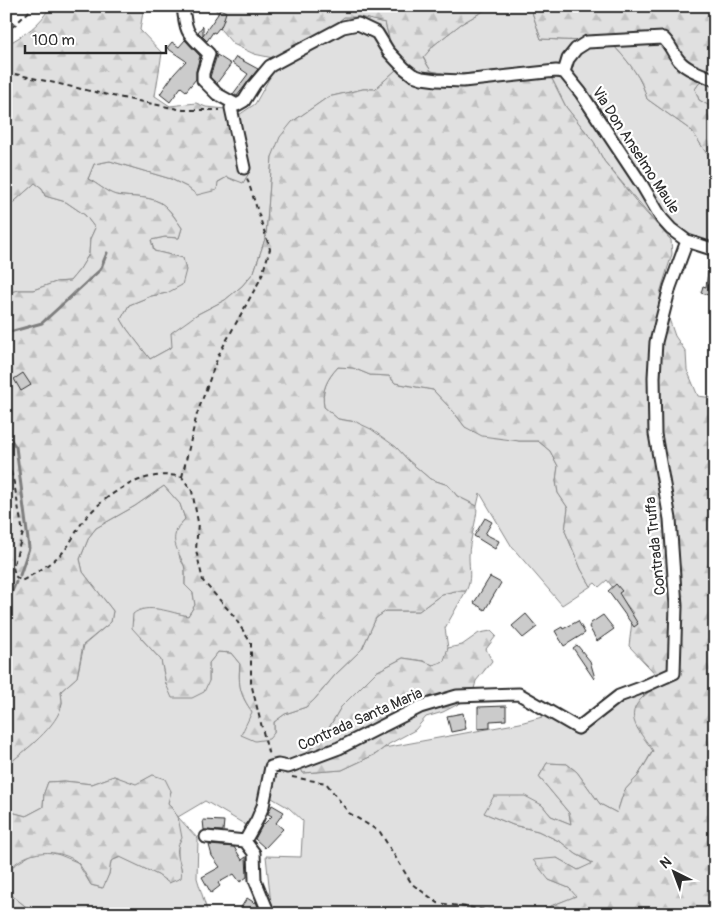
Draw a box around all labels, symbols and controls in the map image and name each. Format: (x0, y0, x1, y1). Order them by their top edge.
scale bar (25, 22, 166, 54)
text: 100 m (32, 31, 75, 50)
street label: Via Don Anselmo Maule (588, 83, 684, 218)
street label: Contrada Truffa (641, 496, 670, 596)
street label: Contrada Santa Maria (295, 683, 425, 755)
north arrow (648, 848, 698, 898)
text: N (656, 853, 675, 872)

